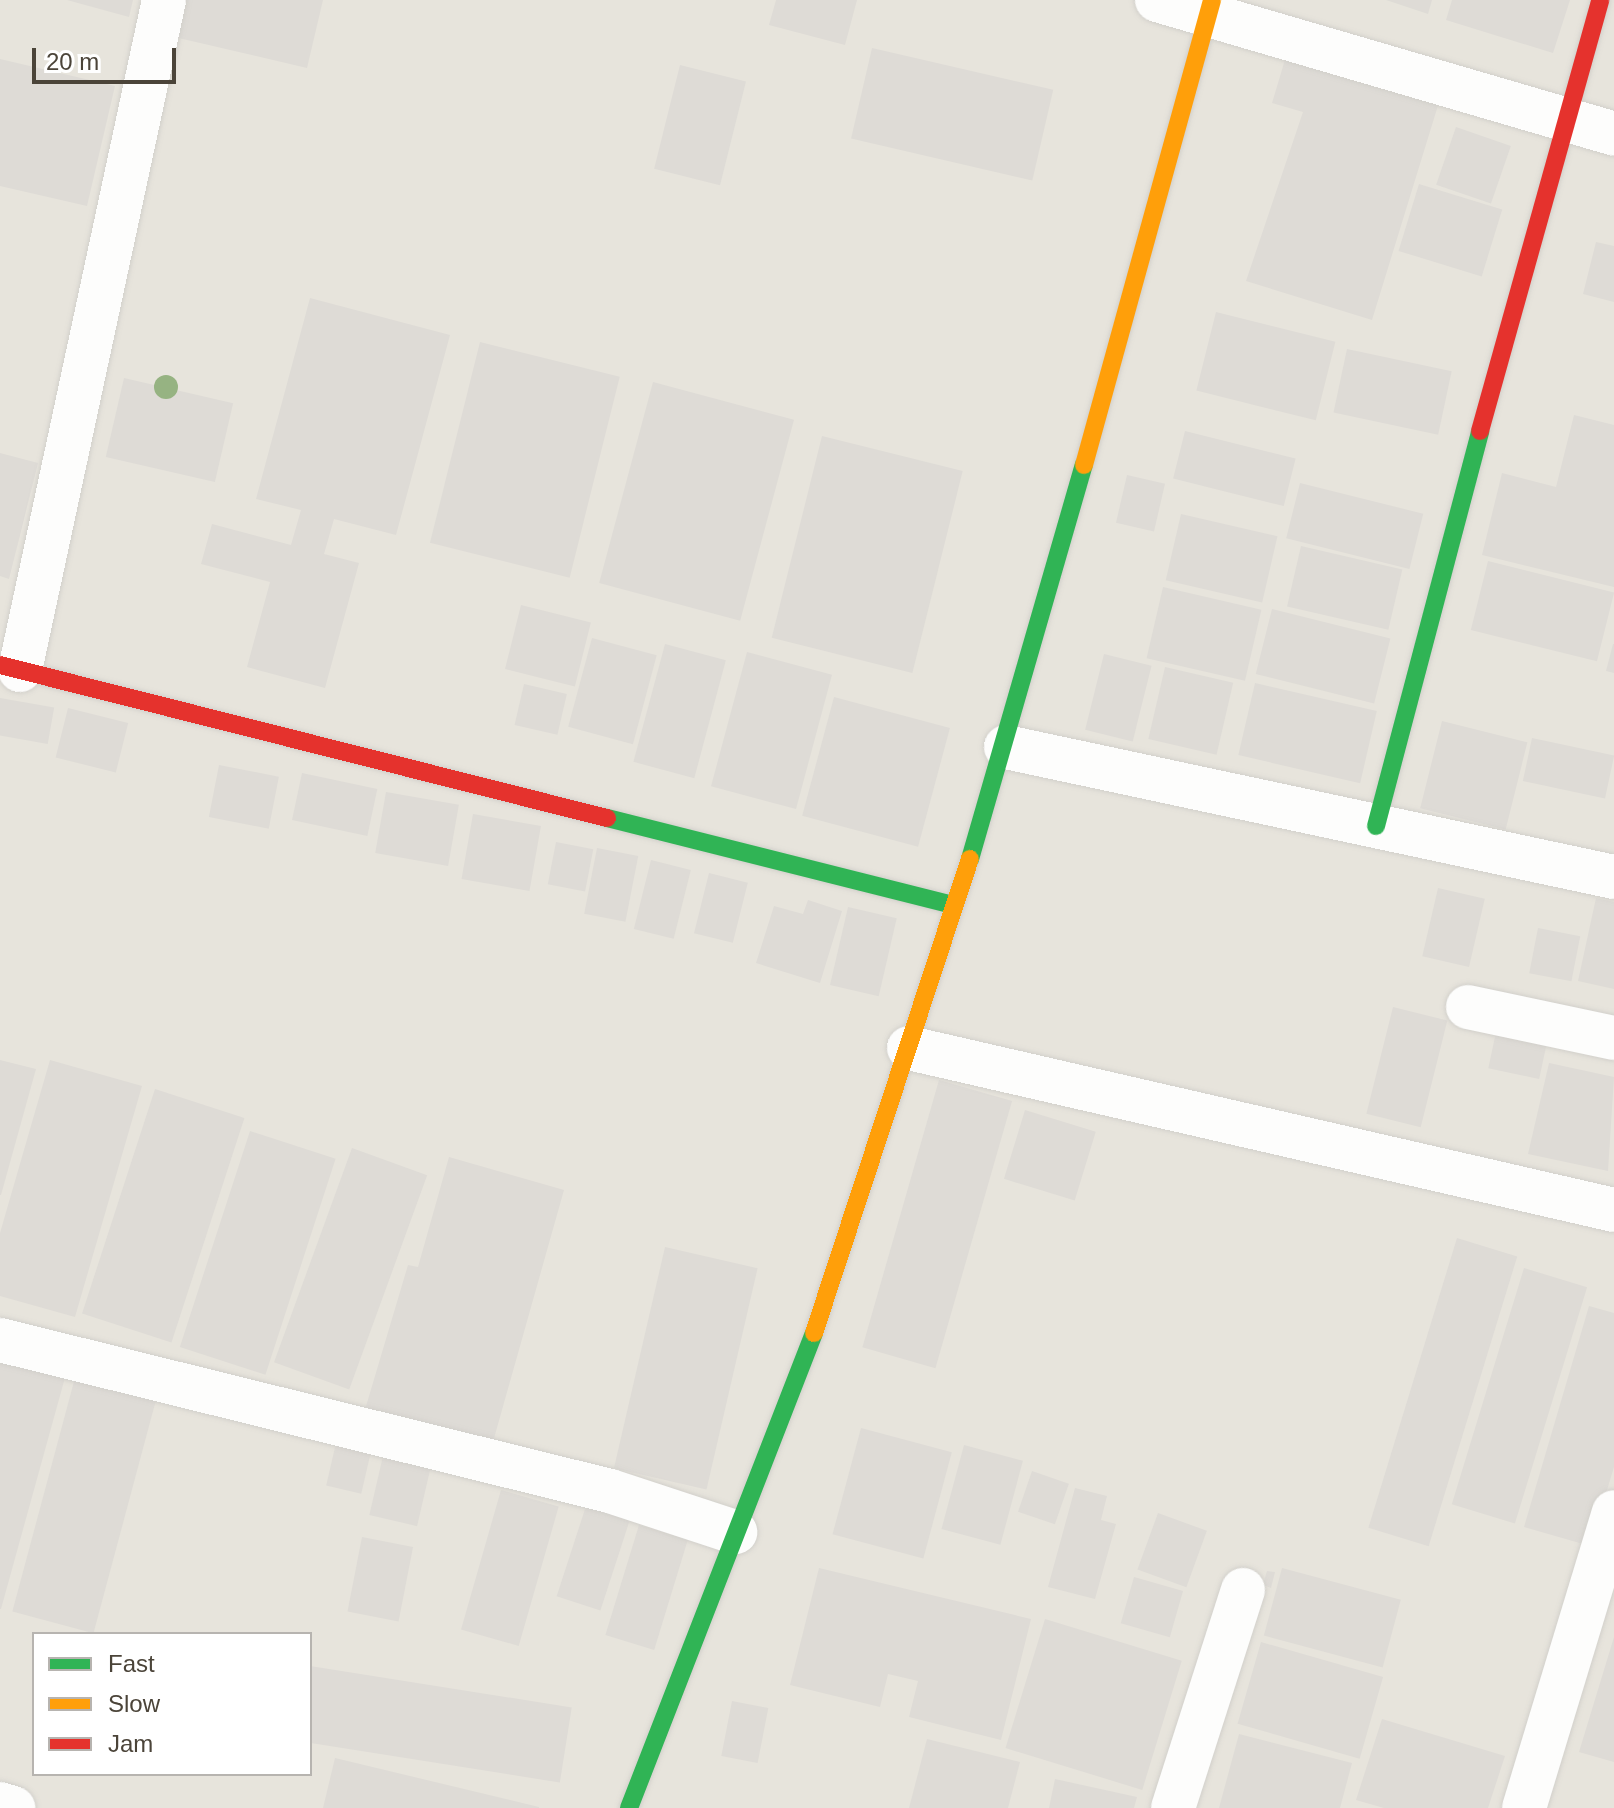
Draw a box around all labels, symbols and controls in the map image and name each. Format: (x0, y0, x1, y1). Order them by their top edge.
scale bar (36, 32, 180, 82)
text: 20 m (46, 48, 99, 75)
legend (32, 1632, 312, 1776)
text: Fast (108, 1650, 155, 1677)
text: Slow (108, 1690, 160, 1717)
text: Jam (108, 1730, 153, 1757)

